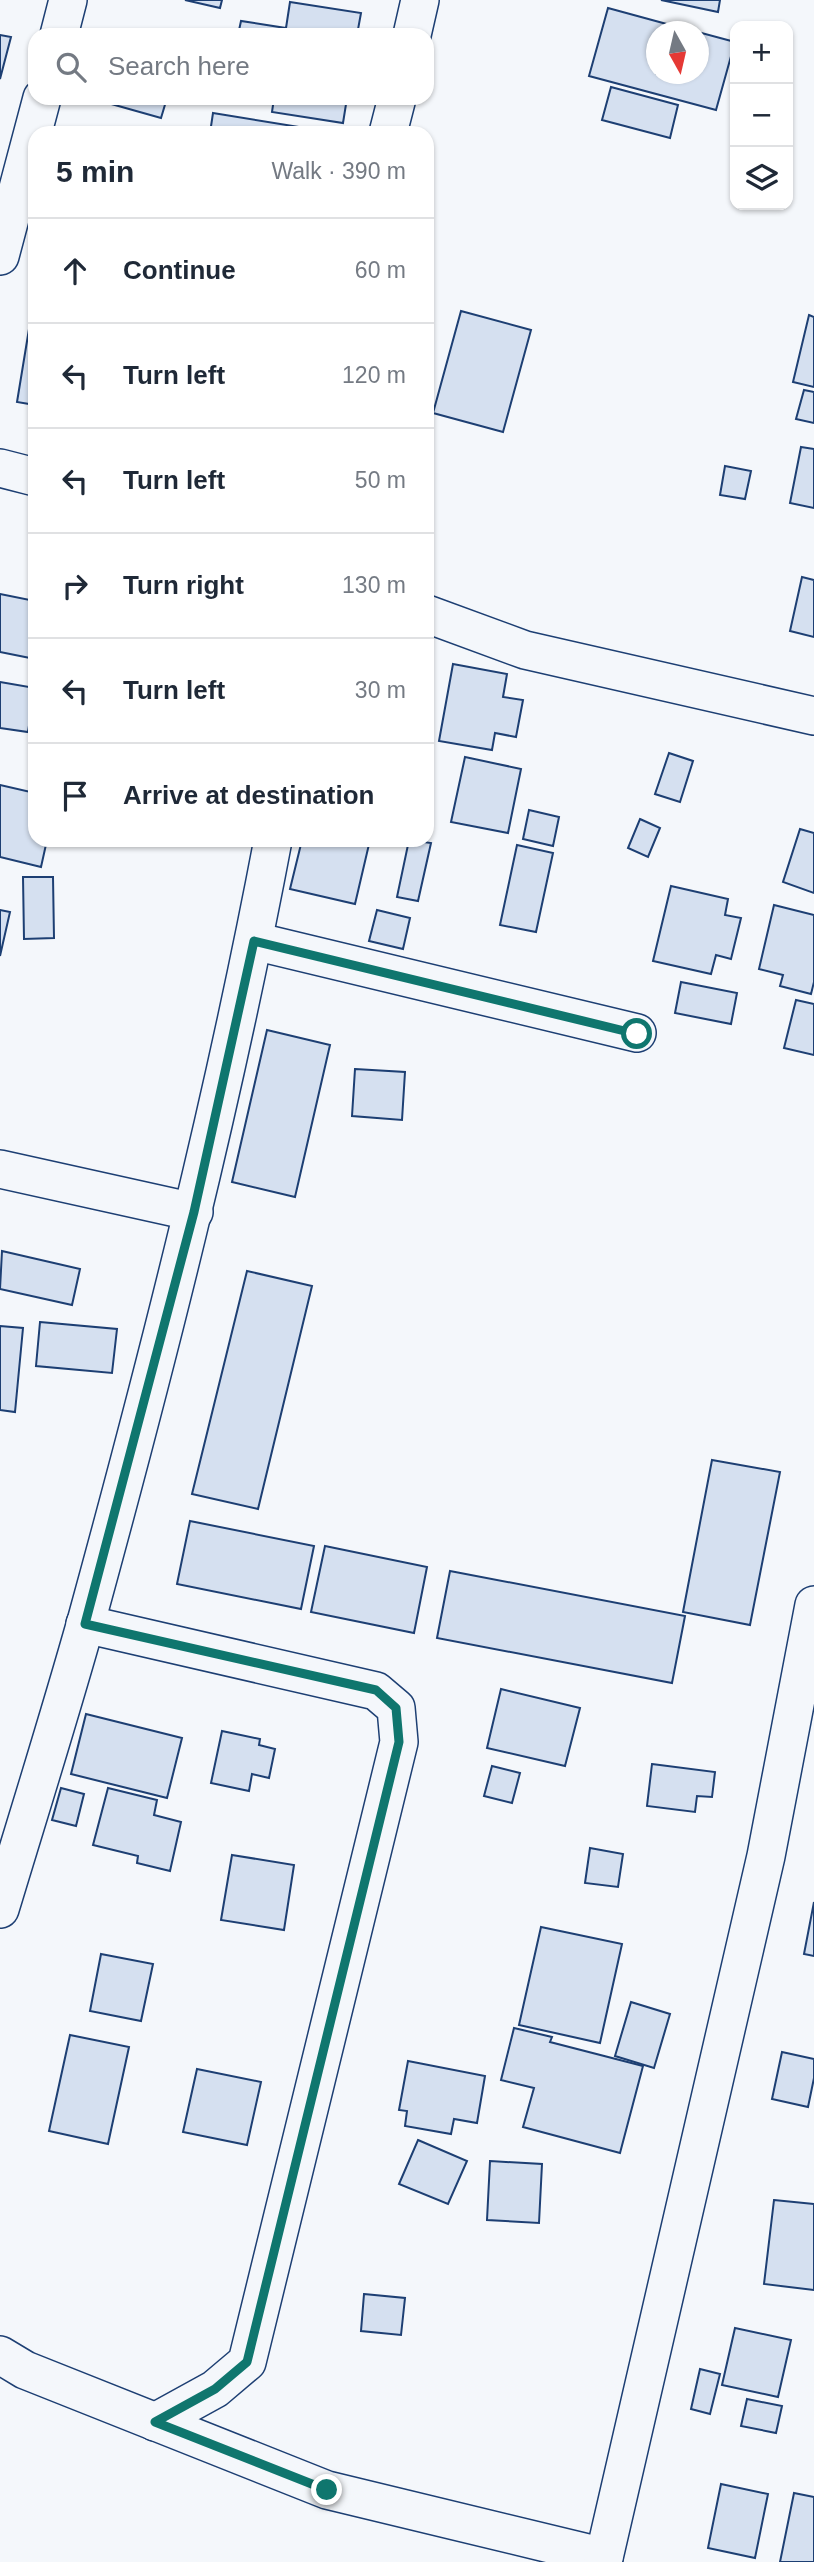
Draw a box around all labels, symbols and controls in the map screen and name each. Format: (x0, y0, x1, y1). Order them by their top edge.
north arrow (646, 21, 709, 84)
map controls (730, 21, 793, 210)
button: + (730, 21, 793, 84)
search box (28, 28, 434, 105)
icon: search (52, 48, 90, 86)
text: Search here (108, 51, 250, 81)
button: − (730, 84, 793, 147)
button: layers (730, 147, 793, 210)
text: 5 min (56, 155, 134, 188)
text: Walk · 390 m (271, 158, 406, 184)
icon: ahead (56, 252, 94, 290)
text: Continue (123, 255, 236, 285)
text: 60 m (355, 257, 406, 283)
icon: left (56, 357, 94, 395)
text: Turn left (123, 360, 225, 390)
text: 120 m (342, 362, 406, 388)
icon: left (56, 462, 94, 500)
text: Turn left (123, 465, 225, 495)
text: 50 m (355, 467, 406, 493)
icon: right (56, 567, 94, 605)
text: Turn right (123, 570, 244, 600)
text: 130 m (342, 572, 406, 598)
icon: left (56, 672, 94, 710)
text: Turn left (123, 675, 225, 705)
text: 30 m (355, 677, 406, 703)
icon: arrive (56, 777, 94, 815)
text: Arrive at destination (123, 780, 374, 810)
route start (621, 1018, 652, 1049)
route end (311, 2474, 342, 2505)

